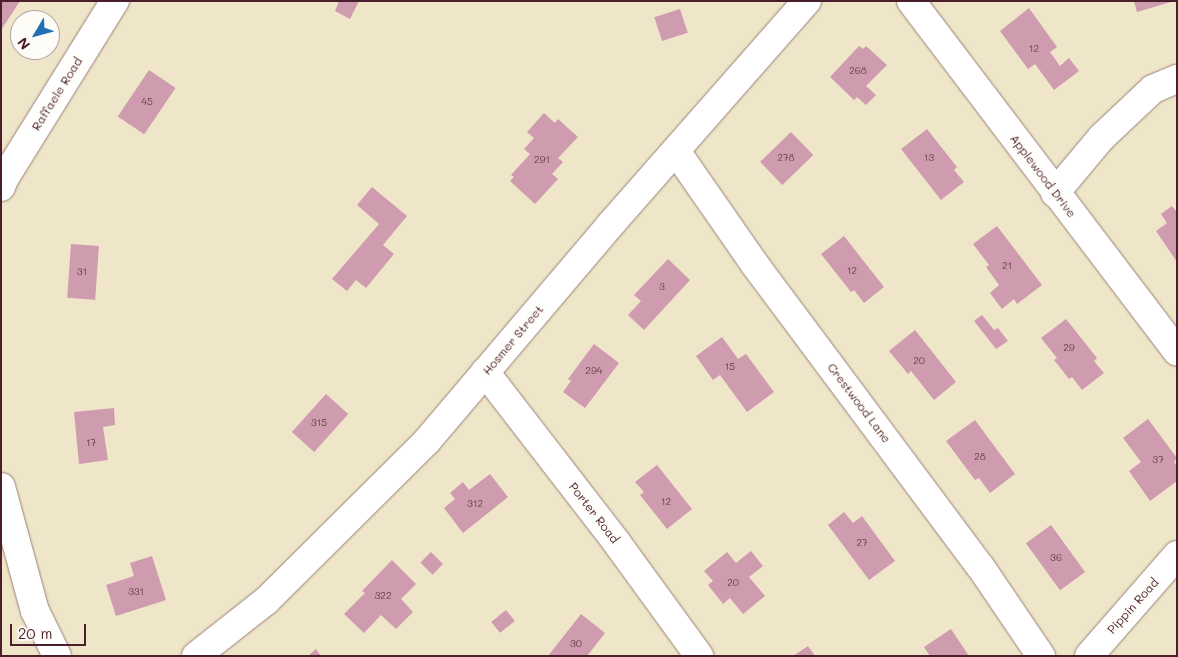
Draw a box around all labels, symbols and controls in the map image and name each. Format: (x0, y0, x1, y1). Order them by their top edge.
north arrow (10, 10, 60, 60)
text: N (13, 34, 34, 54)
house number: 12 (1029, 43, 1039, 55)
street label: Raffaele Road (29, 55, 85, 133)
house number: 268 (849, 65, 867, 77)
house number: 45 (141, 96, 153, 108)
street label: Applewood Drive (1007, 132, 1079, 220)
house number: 278 (777, 152, 795, 164)
house number: 13 (924, 152, 934, 164)
house number: 291 (534, 154, 550, 166)
house number: 21 (1002, 260, 1012, 272)
house number: 12 (847, 265, 857, 277)
house number: 31 (77, 266, 87, 278)
house number: 3 (659, 281, 665, 293)
street label: Hosmer Street (480, 302, 546, 378)
house number: 29 (1063, 342, 1075, 354)
house number: 20 (913, 355, 925, 367)
street label: Crestwood Lane (824, 360, 894, 446)
house number: 15 (725, 361, 735, 373)
house number: 294 (585, 365, 603, 377)
house number: 315 (311, 417, 327, 429)
house number: 17 (86, 437, 96, 449)
house number: 28 (974, 451, 986, 463)
house number: 37 (1152, 454, 1164, 466)
street label: Porter Road (566, 480, 622, 546)
house number: 12 (661, 496, 671, 508)
house number: 312 (467, 498, 483, 510)
house number: 27 (856, 537, 868, 549)
house number: 36 (1050, 552, 1062, 564)
street label: Pippin Road (1104, 575, 1162, 637)
house number: 20 (727, 577, 739, 589)
house number: 331 (128, 586, 144, 598)
house number: 322 (375, 590, 391, 602)
scale bar (12, 614, 89, 646)
text: 20 m (18, 623, 52, 643)
house number: 30 (570, 638, 582, 650)

